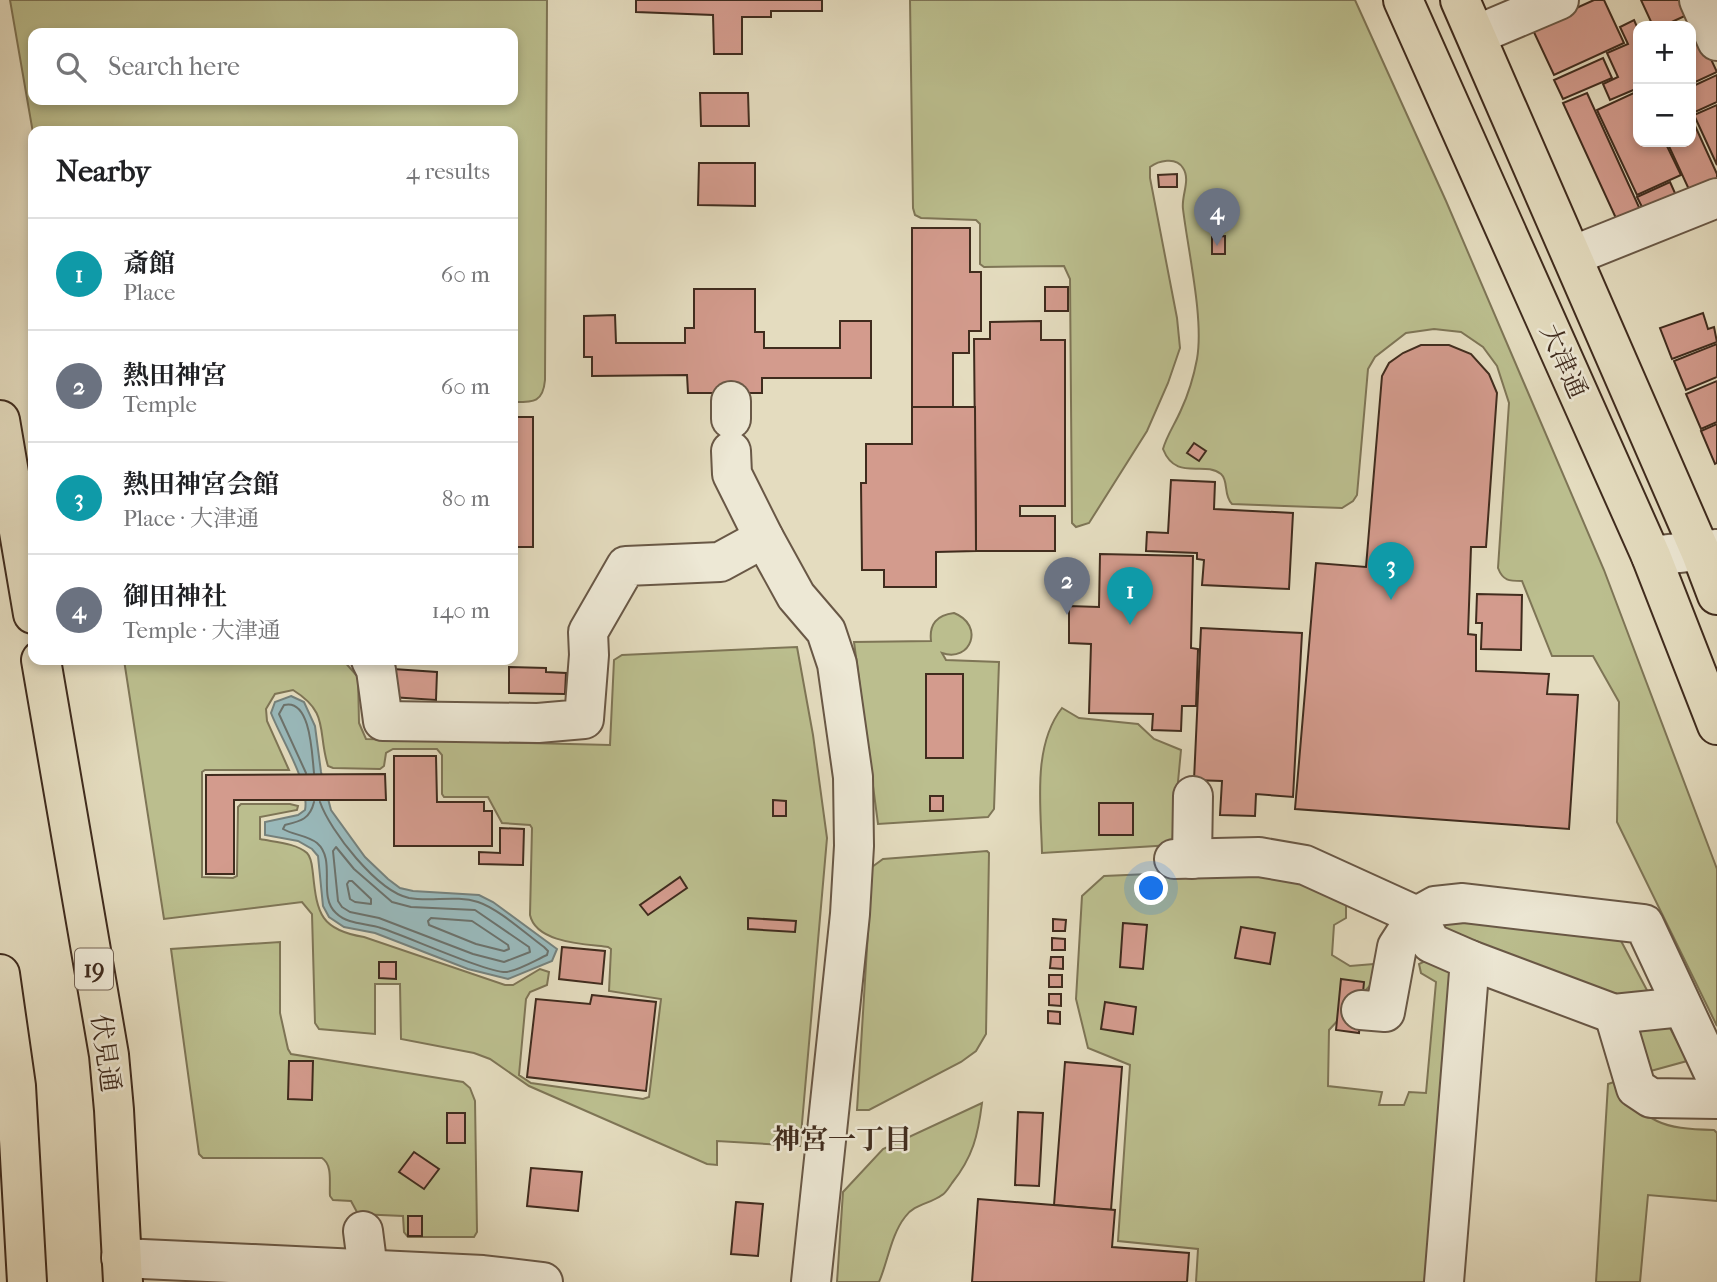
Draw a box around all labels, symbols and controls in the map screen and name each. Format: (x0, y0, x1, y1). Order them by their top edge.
map controls (1633, 21, 1696, 147)
button: + (1633, 21, 1696, 84)
search box (28, 28, 518, 105)
icon: search (52, 48, 90, 86)
text: Search here (108, 51, 240, 82)
button: − (1633, 84, 1696, 147)
text: Nearby (56, 154, 151, 189)
text: 4 results (406, 158, 490, 185)
pin: 4 (1194, 188, 1240, 246)
text: 斎館 (123, 248, 175, 279)
text: 1 (75, 261, 83, 288)
text: 60 m (441, 261, 490, 288)
text: Place (123, 279, 175, 306)
street label: 大津通 (1534, 319, 1594, 403)
text: 熱田神宮 (123, 360, 227, 391)
text: 2 (73, 373, 85, 400)
text: 60 m (441, 373, 490, 400)
text: Temple (123, 391, 197, 418)
text: 熱田神宮会館 (123, 469, 279, 500)
text: 3 (74, 485, 84, 512)
text: 80 m (442, 485, 490, 512)
text: Place · 大津通 (123, 505, 259, 532)
pin: 3 (1368, 542, 1414, 600)
pin: 2 (1044, 557, 1090, 615)
pin: 1 (1107, 567, 1153, 625)
text: 御田神社 (123, 581, 227, 612)
text: 4 (72, 597, 86, 624)
text: 140 m (431, 597, 490, 624)
text: Temple · 大津通 (123, 617, 280, 644)
your location (1134, 871, 1168, 905)
road number: 19 (75, 948, 113, 989)
street label: 伏見通 (85, 1012, 126, 1094)
district label: 神宮一丁目 (772, 1123, 912, 1156)

